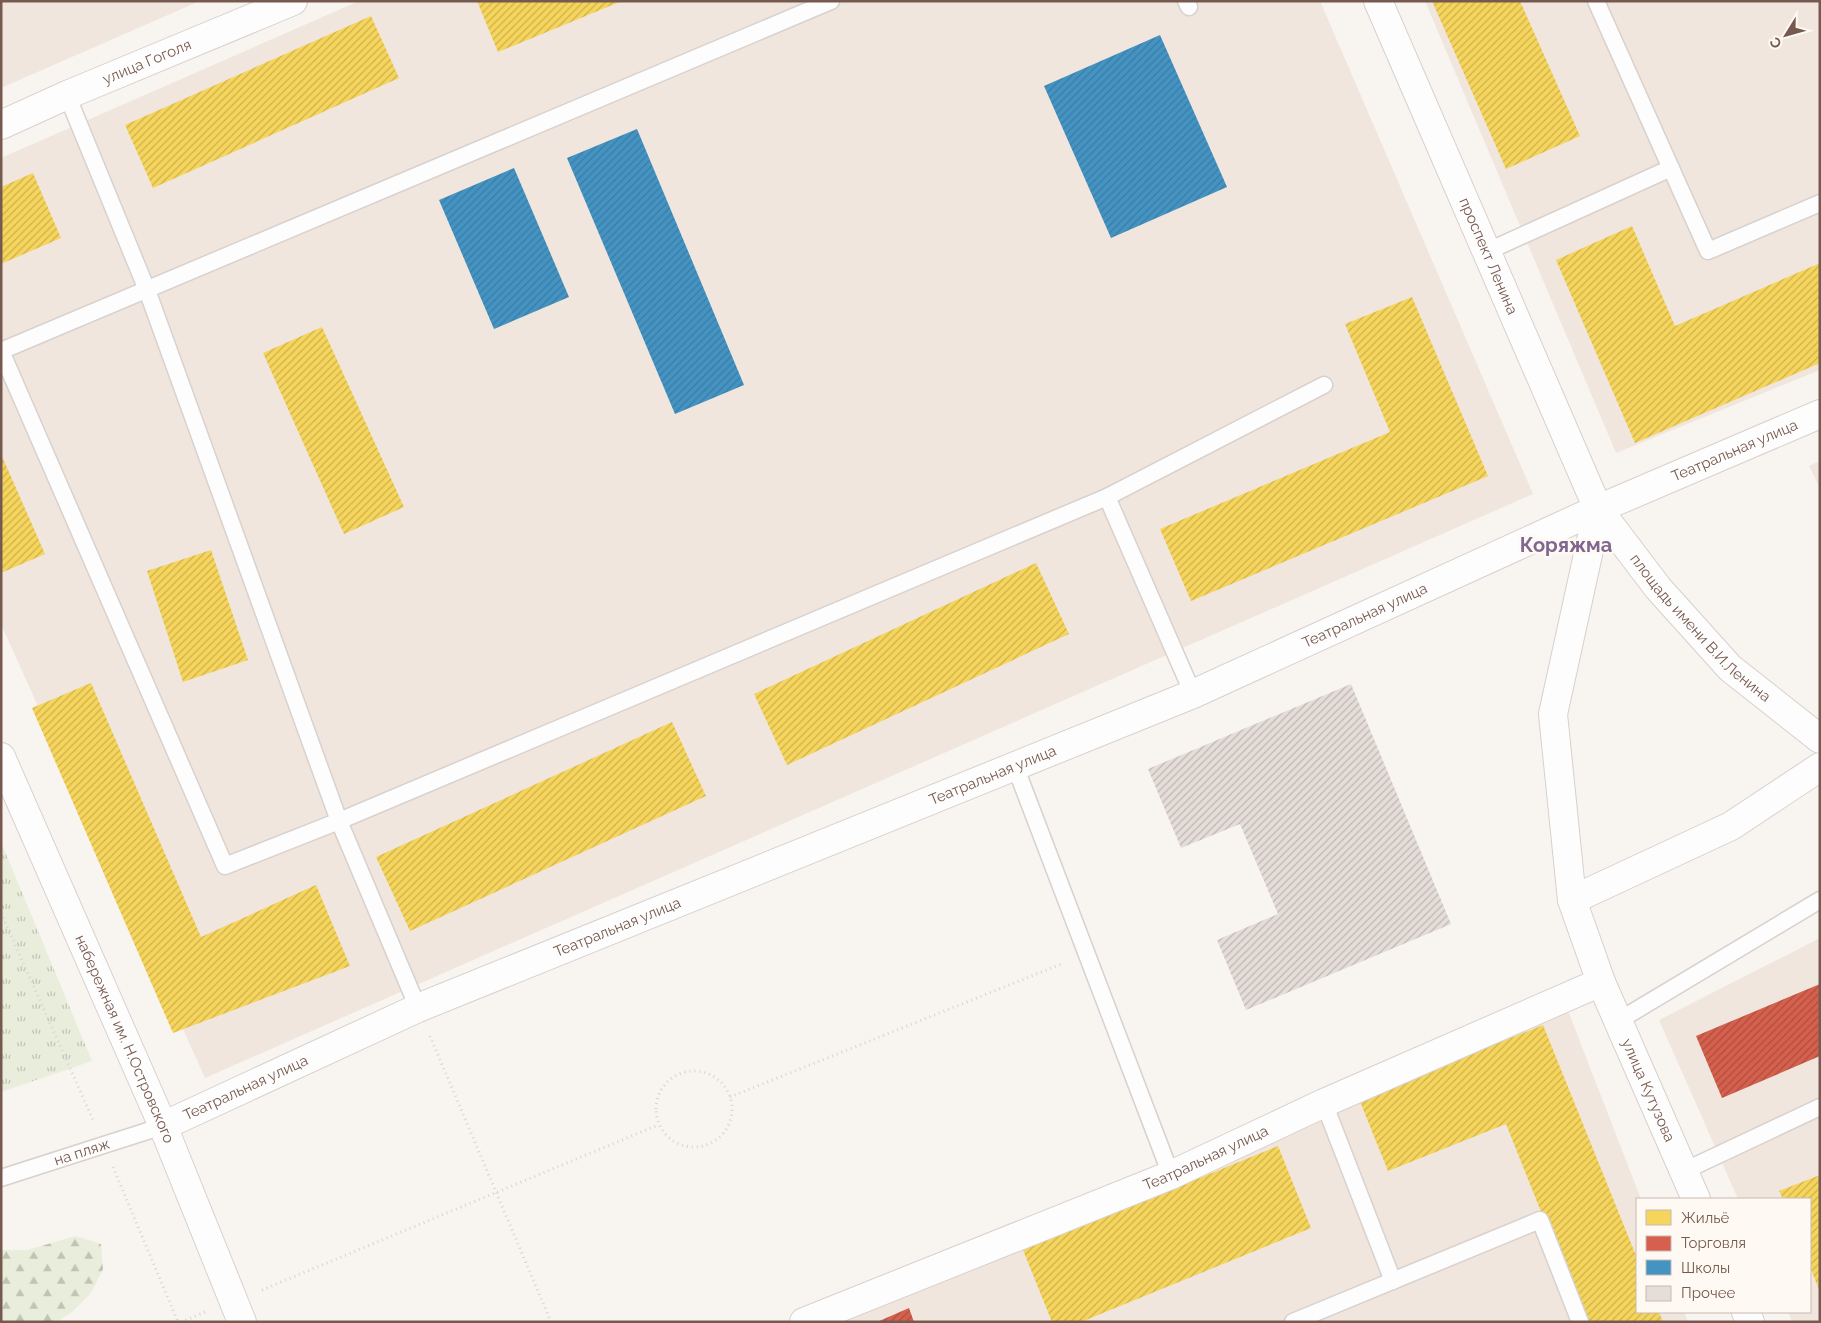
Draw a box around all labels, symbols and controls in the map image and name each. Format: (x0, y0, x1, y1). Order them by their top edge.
north arrow (1761, 10, 1811, 60)
text: С (1766, 34, 1785, 51)
street label: улица Гоголя (100, 35, 194, 88)
street label: проспект Ленина (1455, 195, 1522, 317)
street label: Театральная улица (1669, 416, 1800, 485)
district label: Коряжма (1520, 533, 1612, 557)
street label: площадь имени В.И.Ленина (1626, 550, 1774, 706)
street label: Театральная улица (1299, 579, 1430, 652)
street label: Театральная улица (926, 741, 1059, 809)
street label: Театральная улица (551, 893, 683, 961)
street label: набережная им. Н.Островского (71, 932, 178, 1146)
street label: улица Кутузова (1618, 1036, 1679, 1145)
street label: Театральная улица (180, 1051, 311, 1124)
street label: Театральная улица (1141, 1122, 1271, 1194)
street label: на пляж (52, 1135, 112, 1169)
legend (1636, 1198, 1811, 1313)
text: Жильё (1681, 1209, 1730, 1227)
text: Торговля (1681, 1234, 1746, 1252)
text: Школы (1681, 1259, 1730, 1277)
text: Прочее (1681, 1284, 1735, 1302)

